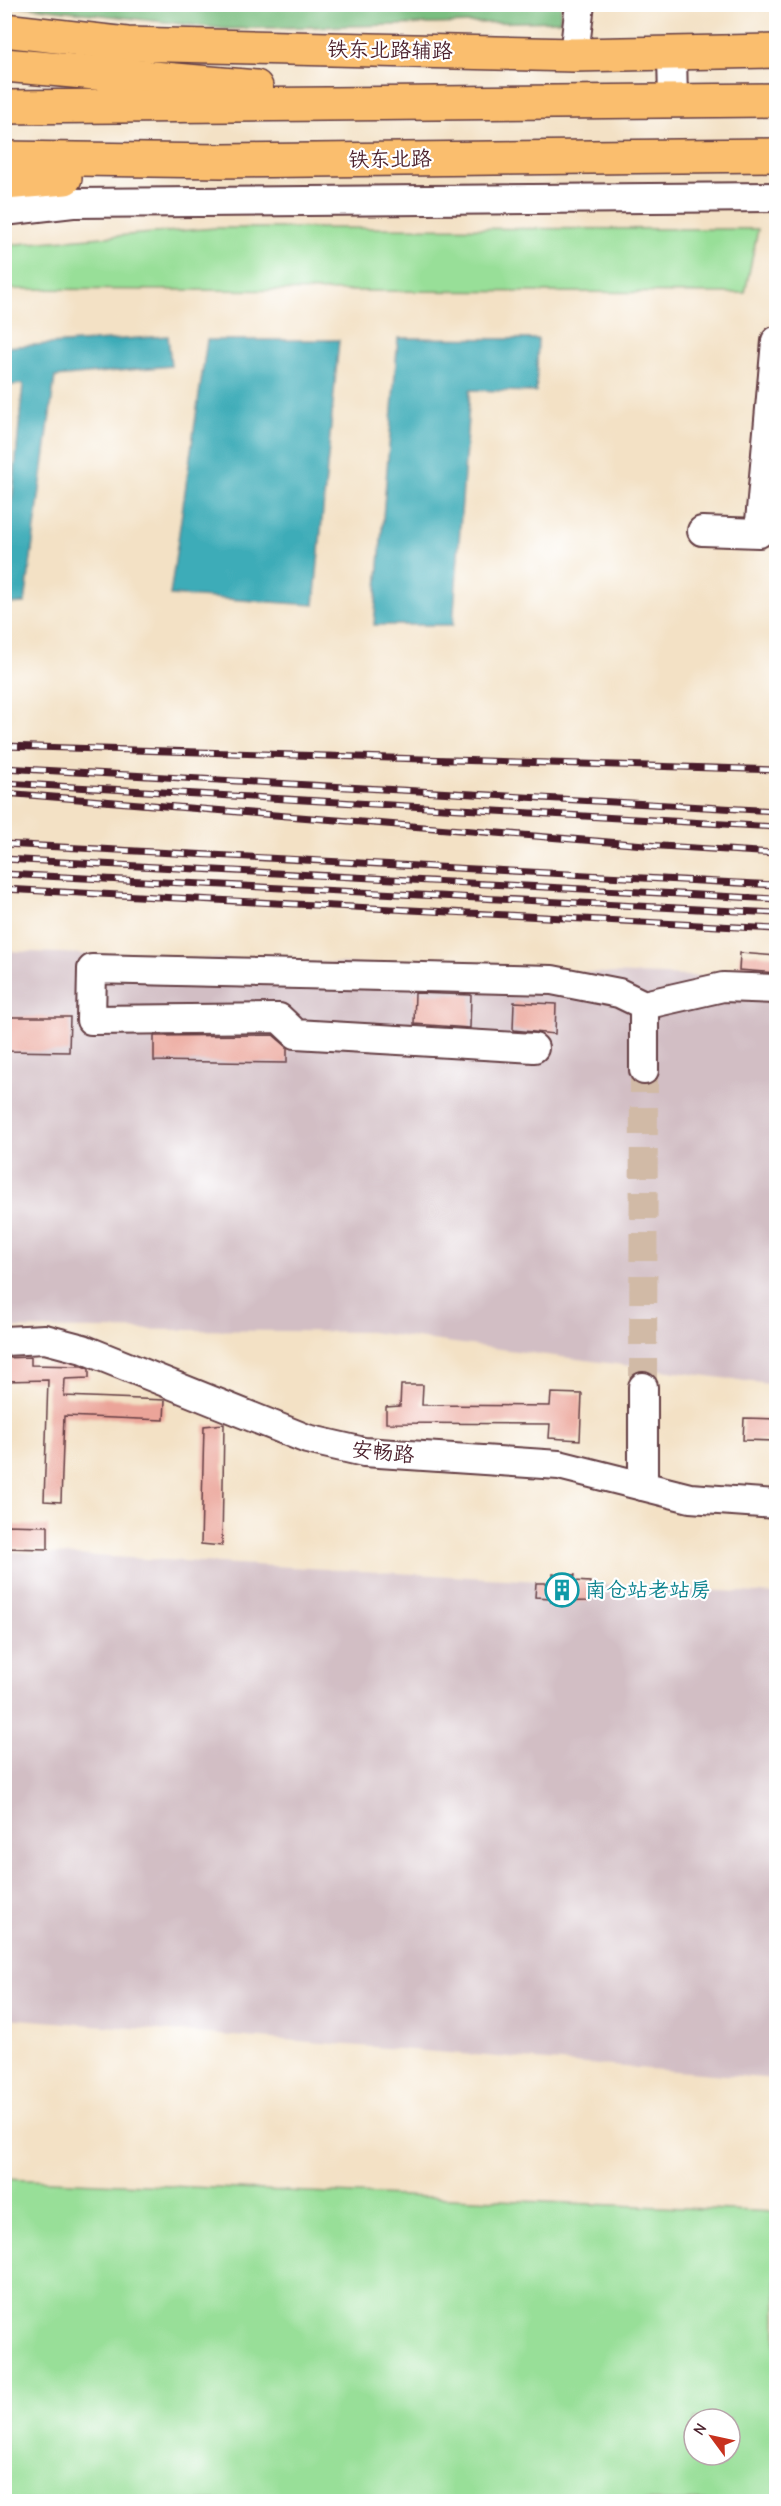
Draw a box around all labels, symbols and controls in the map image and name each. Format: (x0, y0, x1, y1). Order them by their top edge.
street label: 铁东北路辅路 (327, 37, 453, 63)
street label: 铁东北路 (348, 146, 432, 172)
street label: 安畅路 (350, 1437, 416, 1467)
building icon: 南仓站老站房 (544, 1572, 580, 1608)
place label: 南仓站老站房 (585, 1578, 711, 1602)
north arrow (682, 2407, 742, 2467)
text: N (690, 2420, 711, 2439)

